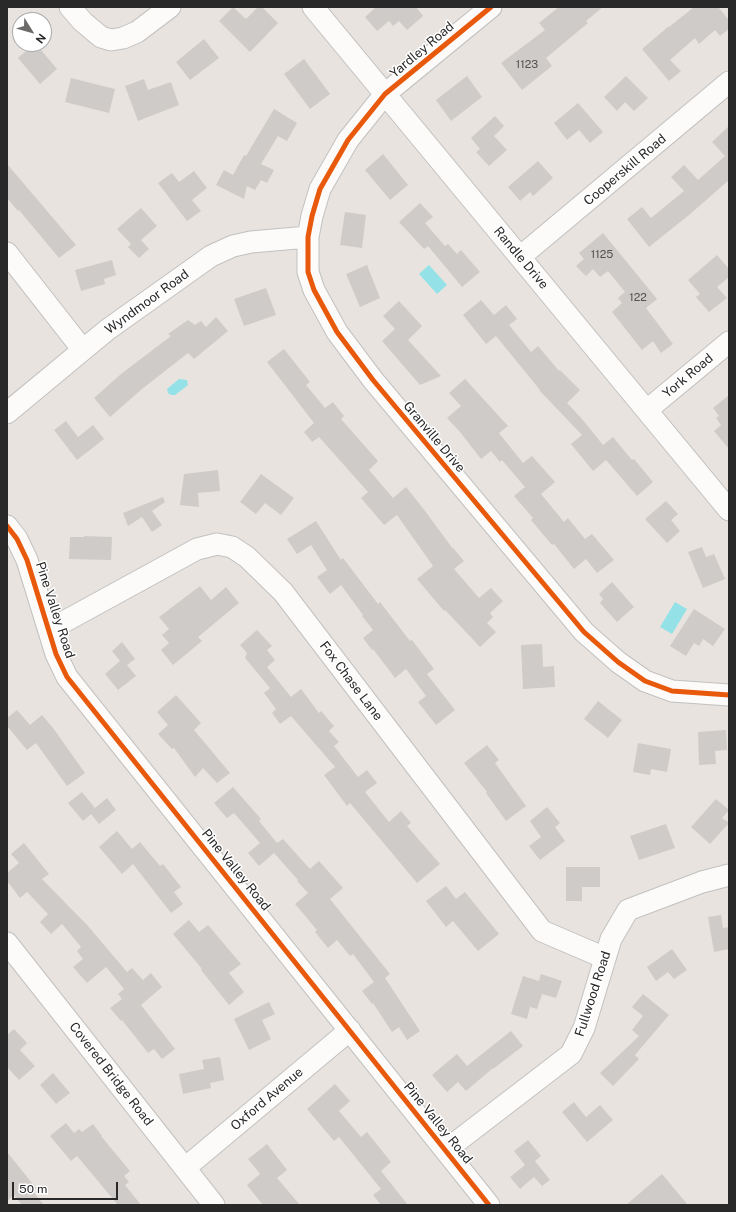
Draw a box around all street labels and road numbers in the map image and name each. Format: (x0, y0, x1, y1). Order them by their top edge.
street label: Yardley Road (387, 19, 457, 81)
street label: Cooperskill Road (581, 131, 669, 209)
street label: Randle Drive (490, 224, 552, 292)
street label: Wyndmoor Road (102, 266, 192, 338)
street label: York Road (660, 350, 716, 402)
street label: Granville Drive (400, 398, 468, 476)
street label: Pine Valley Road (32, 560, 78, 660)
street label: Fox Chase Lane (316, 638, 386, 724)
street label: Pine Valley Road (198, 826, 274, 914)
street label: Fullwood Road (572, 949, 614, 1039)
street label: Covered Bridge Road (66, 1019, 156, 1129)
street label: Oxford Avenue (228, 1064, 306, 1134)
street label: Pine Valley Road (400, 1079, 476, 1167)

